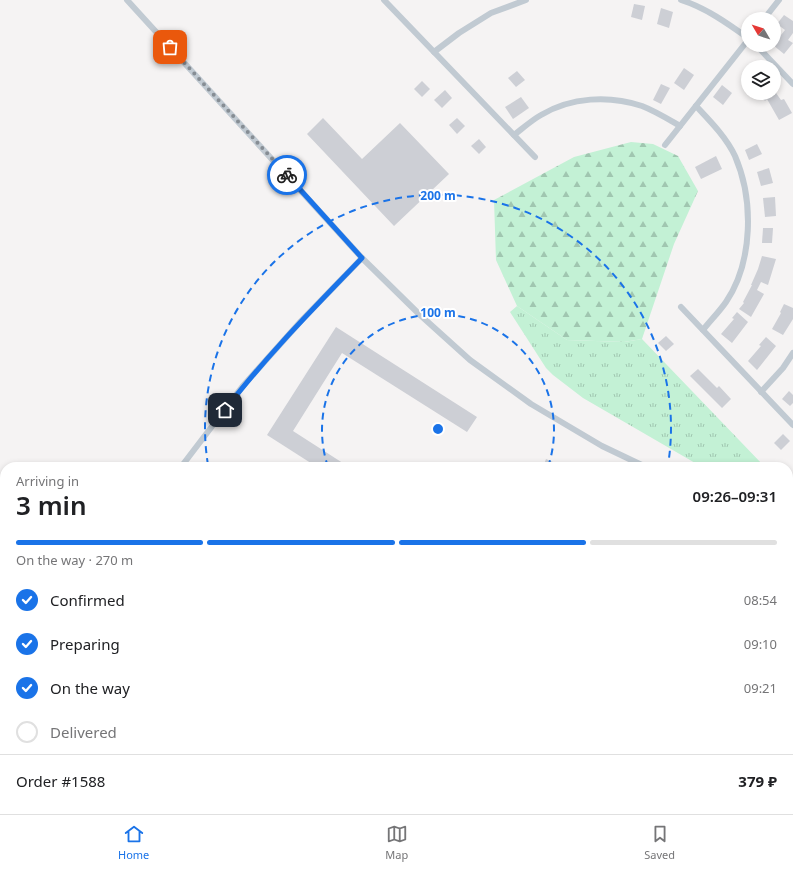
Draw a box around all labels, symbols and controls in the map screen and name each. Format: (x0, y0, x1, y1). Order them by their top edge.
north arrow (741, 12, 781, 52)
map controls (741, 12, 781, 100)
pin (153, 30, 187, 64)
icon: bag (159, 36, 181, 58)
button: layers (741, 60, 781, 100)
courier (267, 155, 307, 195)
icon: bike (276, 164, 298, 186)
text: 200 m (420, 187, 456, 204)
text: 100 m (420, 304, 456, 321)
pin (208, 393, 242, 427)
icon: home (214, 399, 236, 421)
centre of rings (431, 422, 445, 436)
text: Arriving in (16, 472, 79, 490)
text: 09:26–09:31 (693, 486, 777, 506)
text: 3 min (16, 487, 87, 523)
text: On the way · 270 m (16, 551, 133, 569)
icon: check (16, 589, 38, 611)
text: Confirmed (50, 590, 125, 610)
text: 08:54 (744, 591, 777, 609)
icon: check (16, 633, 38, 655)
text: Preparing (50, 634, 120, 654)
text: 09:10 (744, 635, 777, 653)
icon: check (16, 677, 38, 699)
text: On the way (50, 678, 130, 698)
text: 09:21 (744, 679, 777, 697)
text: Delivered (50, 722, 117, 742)
text: Order #1588 (16, 771, 105, 791)
text: 379 ₽ (738, 771, 777, 791)
tab: Home (118, 823, 149, 862)
tab: Map (385, 823, 408, 862)
tab: Saved (644, 823, 675, 862)

